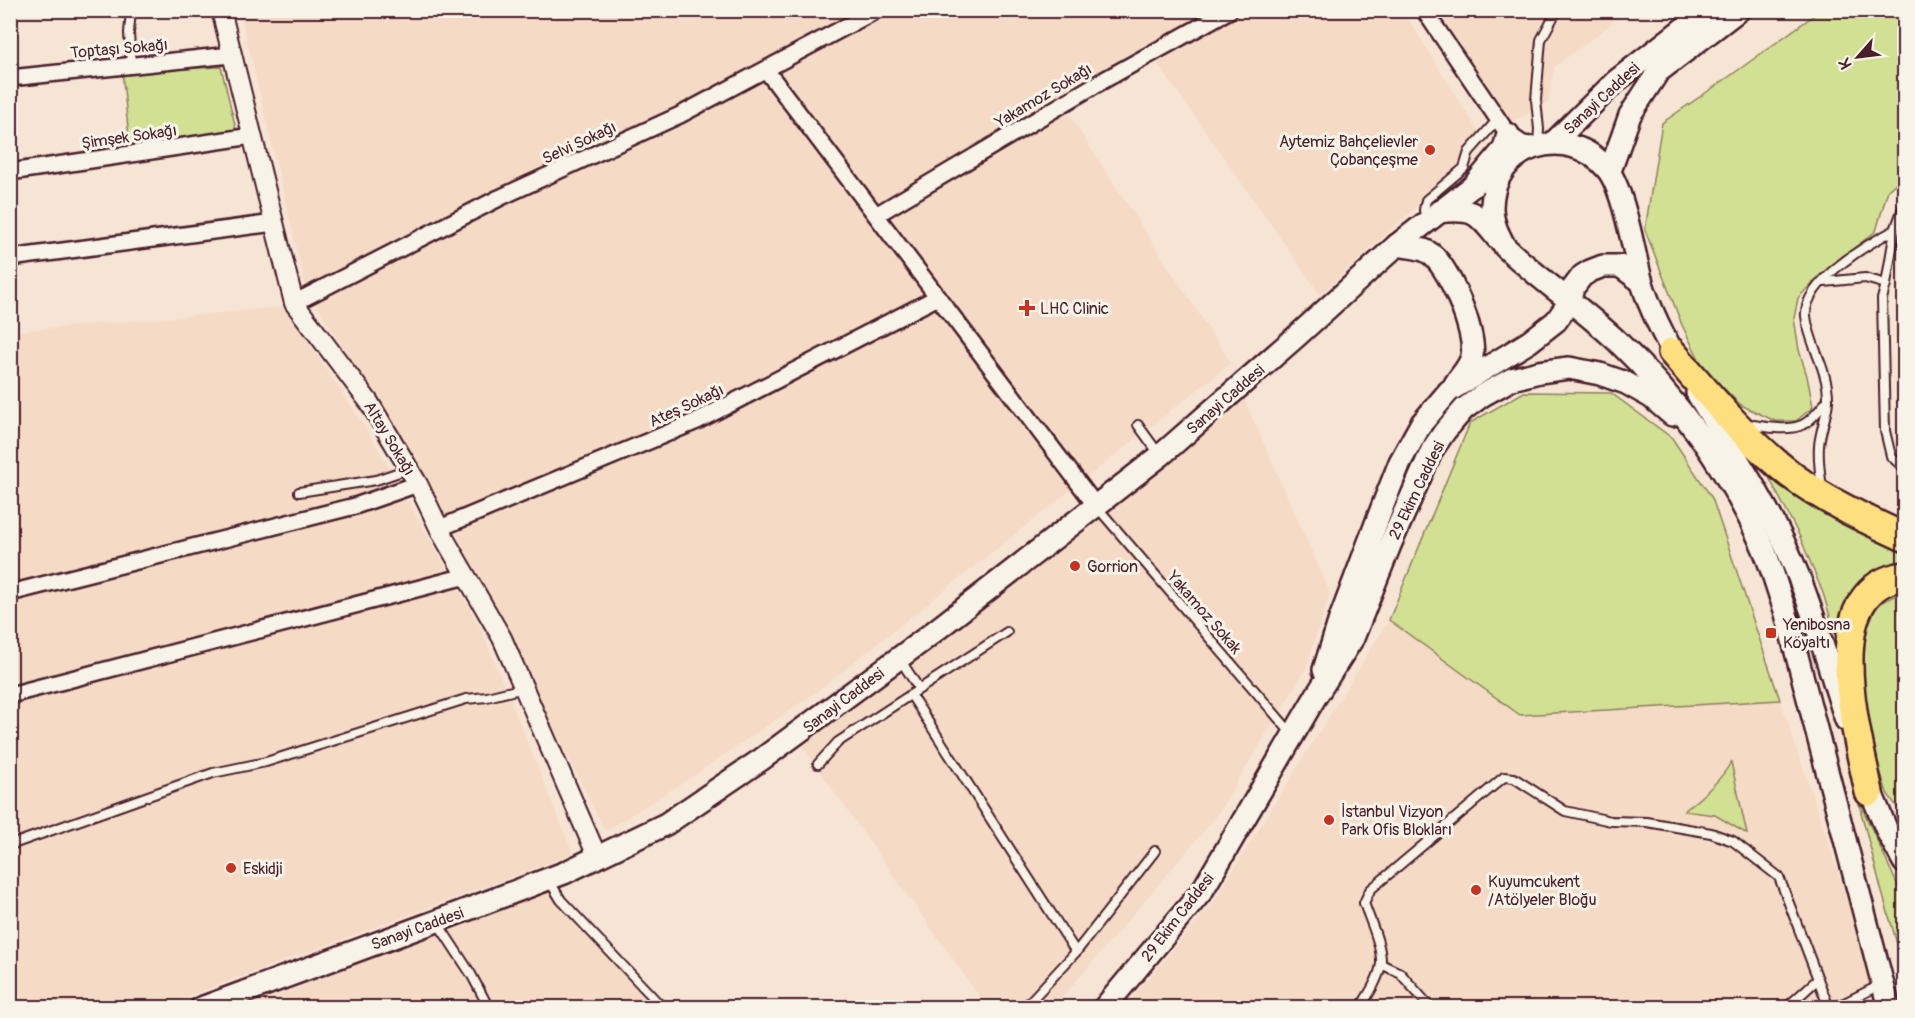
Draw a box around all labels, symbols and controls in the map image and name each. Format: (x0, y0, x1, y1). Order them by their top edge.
north arrow (1828, 27, 1888, 87)
street label: Toptaşı Sokağı (69, 35, 169, 63)
text: K (1834, 54, 1857, 73)
street label: Sanayi Caddesi (1559, 58, 1644, 139)
street label: Yakamoz Sokağı (991, 59, 1096, 133)
street label: Selvi Sokağı (539, 117, 620, 169)
street label: Şimşek Sokağı (80, 120, 178, 154)
place label: Aytemiz Bahçelievler Çobançeşme (1279, 132, 1418, 170)
marker: Aytemiz Bahçelievler Çobançeşme (1423, 143, 1437, 157)
marker: LHC Clinic (1018, 299, 1036, 317)
place label: LHC Clinic (1040, 299, 1109, 319)
street label: Sanayi Caddesi (1182, 360, 1269, 439)
street label: Ateş Sokağı (646, 380, 727, 432)
street label: Altay Sokağı (359, 398, 419, 479)
street label: 29 Ekim Caddesi (1384, 438, 1449, 543)
place label: Gorrion (1087, 557, 1138, 577)
marker: Gorrion (1068, 559, 1082, 573)
street label: Yakamoz Sokak (1162, 566, 1246, 659)
place label: Yenibosna Köyaltı (1782, 615, 1850, 653)
marker: Yenibosna Köyaltı (1764, 626, 1778, 640)
street label: Sanayi Caddesi (799, 664, 888, 738)
place label: İstanbul Vizyon Park Ofis Blokları (1341, 802, 1452, 840)
marker: İstanbul Vizyon Park Ofis Blokları (1322, 813, 1336, 827)
place label: Eskidji (243, 859, 283, 879)
marker: Eskidji (224, 861, 238, 875)
street label: 29 Ekim Caddesi (1137, 869, 1219, 966)
place label: Kuyumcukent /Atölyeler Bloğu (1488, 872, 1596, 910)
marker: Kuyumcukent /Atölyeler Bloğu (1469, 883, 1483, 897)
street label: Sanayi Caddesi (368, 903, 466, 955)

